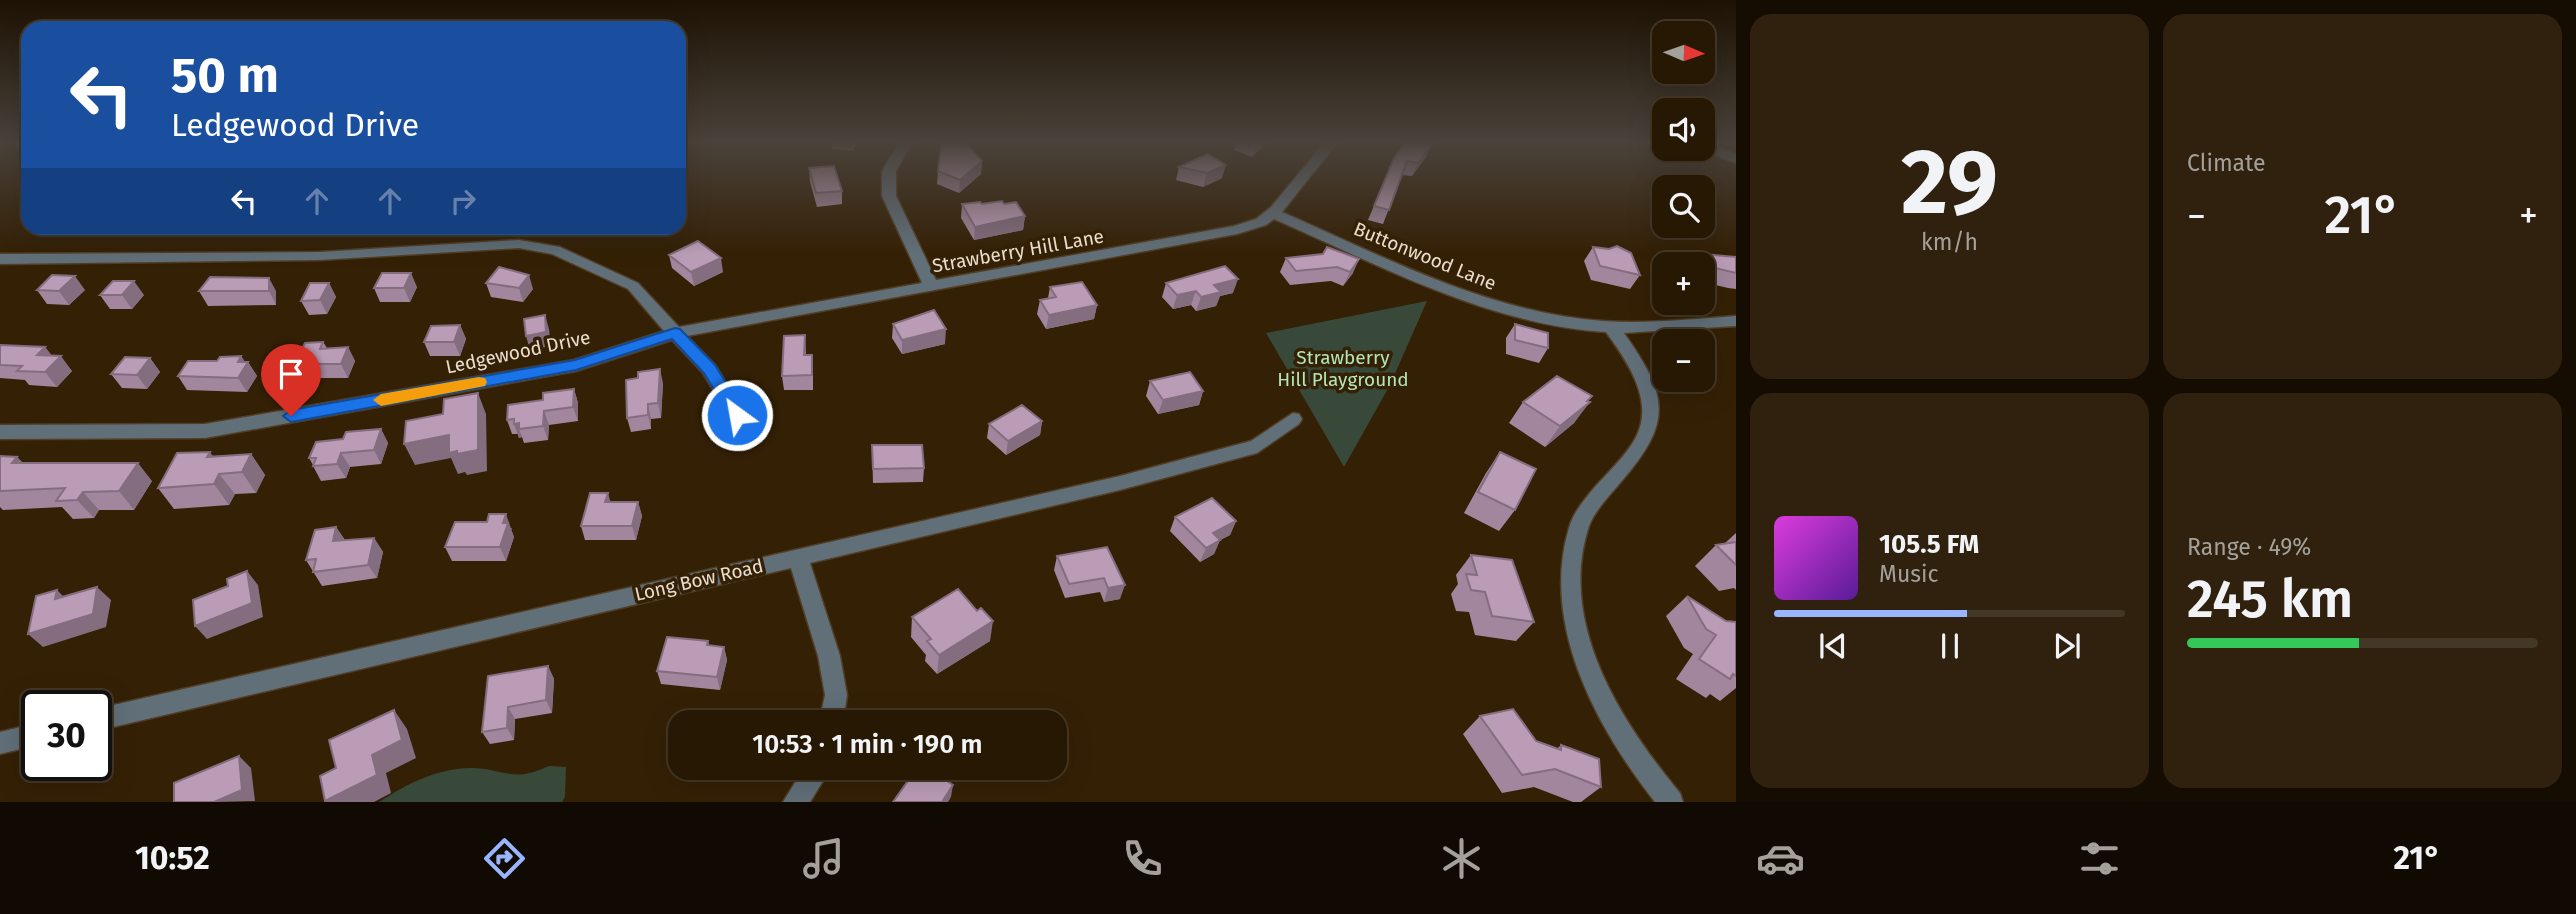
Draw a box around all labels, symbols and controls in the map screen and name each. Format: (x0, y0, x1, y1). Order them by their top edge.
north arrow (1652, 21, 1715, 84)
map controls (1652, 21, 1715, 392)
text: 50 m (171, 46, 279, 105)
icon: left (56, 49, 147, 140)
button: sound (1652, 98, 1715, 161)
text: Ledgewood Drive (171, 106, 419, 144)
text: 29 (1901, 128, 1998, 237)
text: Climate (2187, 149, 2266, 177)
button: search (1652, 175, 1715, 238)
icon: left (225, 182, 263, 220)
icon: ahead (298, 182, 336, 220)
icon: ahead (371, 182, 409, 220)
icon: right (444, 182, 482, 220)
text: 21° (2324, 184, 2401, 247)
text: − (2187, 193, 2206, 239)
text: + (2519, 193, 2538, 239)
street label: Buttonwood Lane (1350, 217, 1500, 295)
street label: Strawberry Hill Lane (930, 225, 1106, 277)
text: km/h (1921, 228, 1978, 256)
button: + (1652, 252, 1715, 315)
street label: Ledgewood Drive (444, 325, 592, 379)
button: − (1652, 329, 1715, 392)
pin (261, 344, 321, 416)
park label: Strawberry Hill Playground (1277, 346, 1409, 391)
icon: arrive (272, 355, 310, 393)
position arrow (700, 378, 774, 452)
text: 105.5 FM (1879, 529, 1979, 560)
text: Range · 49% (2187, 533, 2311, 561)
street label: Long Bow Road (632, 554, 766, 606)
text: Music (1879, 560, 1939, 588)
text: 245 km (2187, 568, 2353, 631)
icon: previous (1814, 627, 1852, 665)
icon: pause (1931, 627, 1969, 665)
icon: next (2048, 627, 2086, 665)
speed limit sign: 30 (21, 690, 112, 781)
text: 10:53 · 1 min · 190 m (752, 729, 983, 760)
icon: directions (480, 834, 529, 883)
icon: music (799, 834, 848, 883)
icon: phone (1118, 834, 1167, 883)
icon: climate (1437, 834, 1486, 883)
icon: car (1756, 834, 1805, 883)
icon: filters (2075, 834, 2124, 883)
text: 10:52 (135, 839, 210, 877)
text: 21° (2394, 839, 2441, 877)

